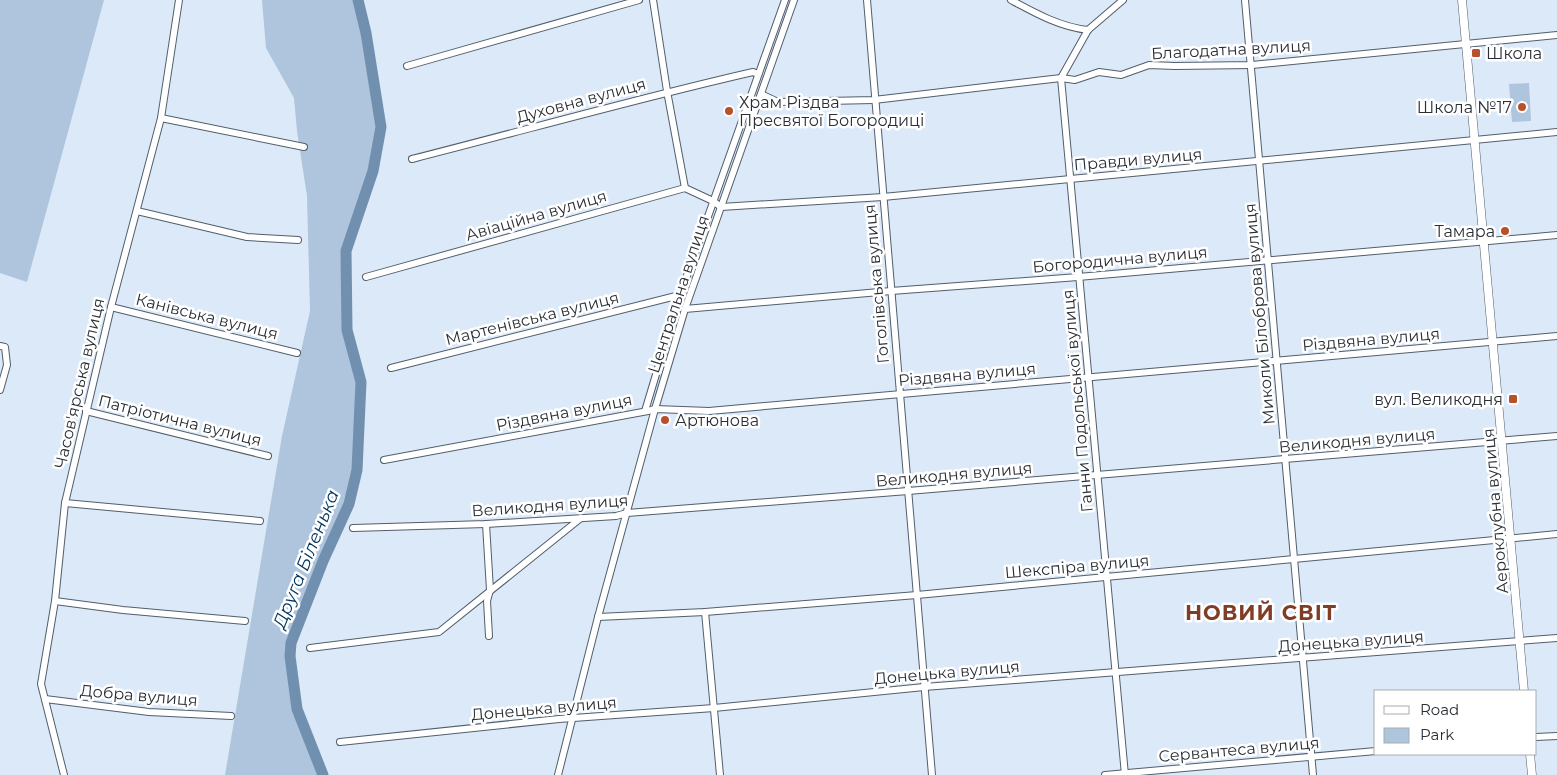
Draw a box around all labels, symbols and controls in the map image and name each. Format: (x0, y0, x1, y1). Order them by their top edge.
street label: Благодатна вулиця (1151, 36, 1311, 63)
place label: Школа (1486, 44, 1542, 63)
marker: Школа (1470, 47, 1482, 59)
street label: Духовна вулиця (514, 74, 648, 127)
place label: Храм Різдва Пресвятої Богородиці (739, 93, 924, 130)
place label: Школа №17 (1417, 98, 1512, 117)
marker: Школа №17 (1516, 101, 1528, 113)
marker: Храм Різдва Пресвятої Богородиці (723, 105, 735, 117)
street label: Правди вулиця (1073, 144, 1203, 175)
street label: Авіаційна вулиця (463, 186, 609, 245)
street label: Миколи Білоброва вулиця (1240, 202, 1279, 425)
street label: Гоголівська вулиця (860, 204, 893, 364)
street label: Центральна вулиця (644, 213, 713, 376)
place label: Тамара (1435, 222, 1495, 241)
marker: Тамара (1499, 225, 1511, 237)
street label: Богородична вулиця (1032, 242, 1208, 277)
street label: Мартенівська вулиця (443, 288, 621, 349)
street label: Ганни Подольської вулиця (1058, 289, 1097, 513)
street label: Канівська вулиця (134, 290, 280, 343)
street label: Часов'ярська вулиця (51, 296, 108, 470)
street label: Різдвяна вулиця (1301, 324, 1441, 355)
street label: Різдвяна вулиця (897, 359, 1037, 390)
street label: Різдвяна вулиця (494, 390, 634, 435)
place label: вул. Великодня (1374, 390, 1503, 409)
street label: Патріотична вулиця (96, 391, 264, 450)
marker: вул. Великодня (1507, 393, 1519, 405)
place label: Артюнова (675, 411, 759, 430)
marker: Артюнова (659, 414, 671, 426)
street label: Великодня вулиця (1278, 424, 1436, 457)
street label: Аероклубна вулиця (1479, 427, 1512, 594)
street label: Великодня вулиця (875, 458, 1033, 491)
water label: Друга Біленька (267, 487, 344, 633)
street label: Великодня вулиця (471, 491, 629, 520)
street label: Шекспіра вулиця (1004, 551, 1150, 582)
district label: НОВИЙ СВІТ (1185, 600, 1337, 625)
street label: Донецька вулиця (1278, 627, 1425, 656)
street label: Донецька вулиця (873, 657, 1021, 688)
street label: Добра вулиця (80, 681, 198, 710)
legend (1374, 690, 1537, 755)
street label: Донецька вулиця (470, 693, 618, 724)
text: Road (1420, 700, 1459, 719)
text: Park (1420, 725, 1454, 744)
street label: Сервантеса вулиця (1158, 733, 1320, 766)

